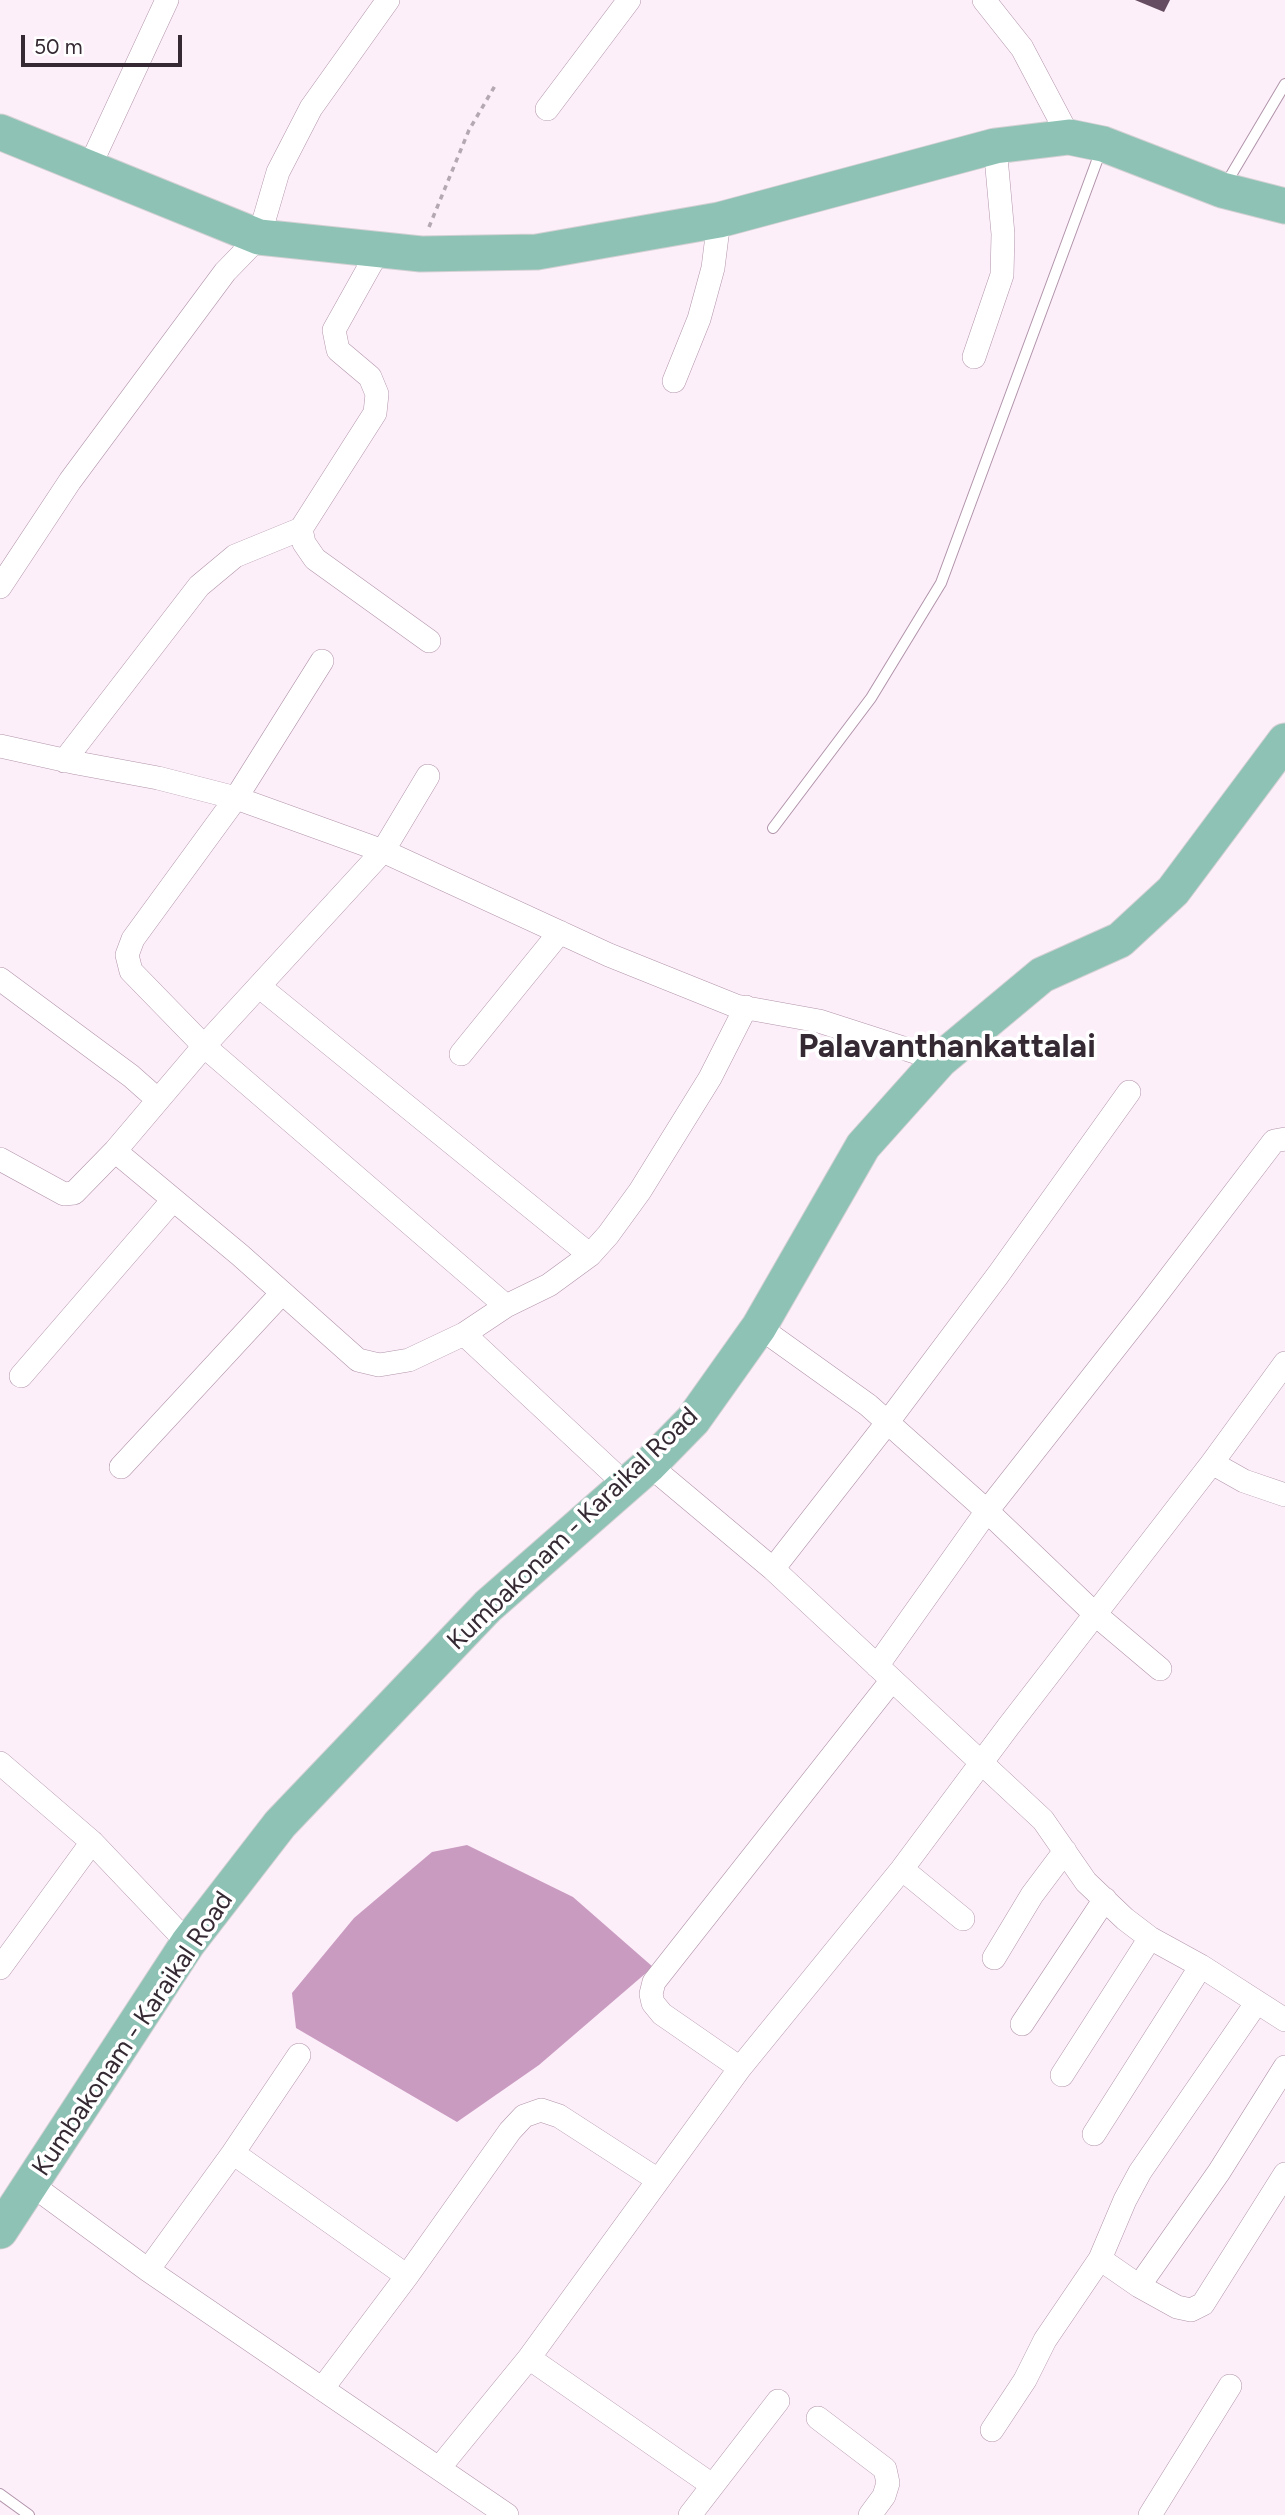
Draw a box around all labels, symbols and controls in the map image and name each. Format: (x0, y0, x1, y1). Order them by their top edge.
scale bar (24, 21, 186, 65)
text: 50 m (34, 34, 83, 59)
district label: Palavanthankattalai (798, 1027, 1096, 1067)
street label: Kumbakonam - Karaikal Road (441, 1401, 705, 1657)
street label: Kumbakonam - Karaikal Road (26, 1886, 240, 2182)

